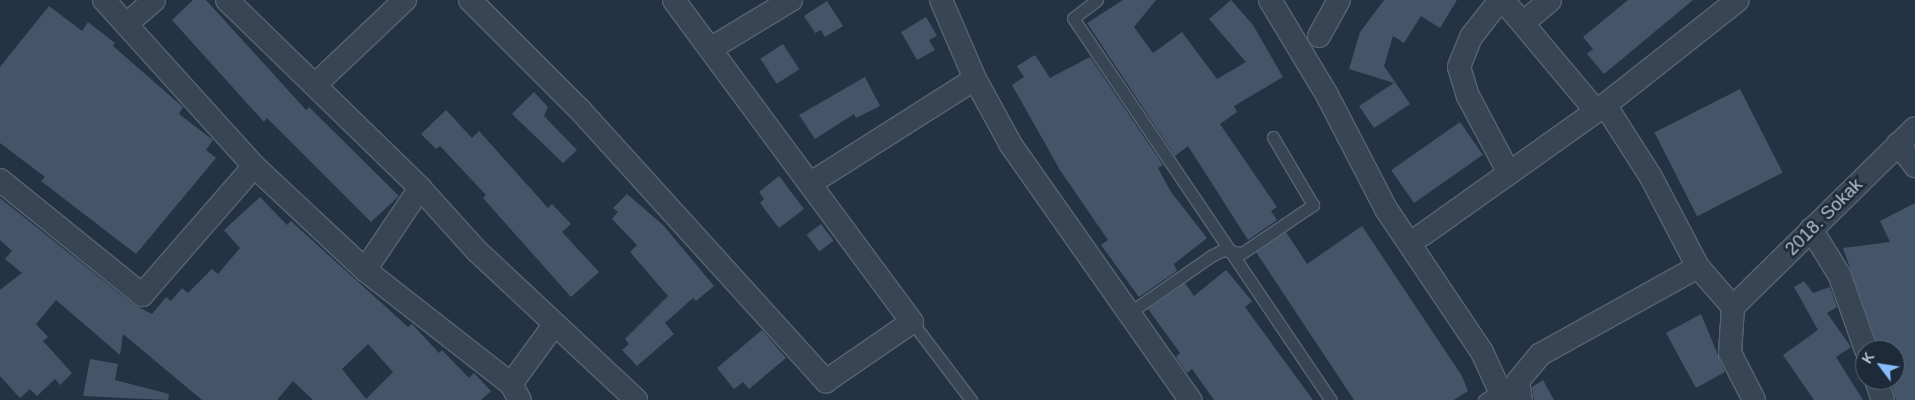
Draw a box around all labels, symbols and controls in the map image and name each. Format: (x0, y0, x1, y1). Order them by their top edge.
street label: 2018. Sokak (1781, 174, 1867, 260)
north arrow (1855, 340, 1905, 390)
text: K (1859, 349, 1877, 366)

